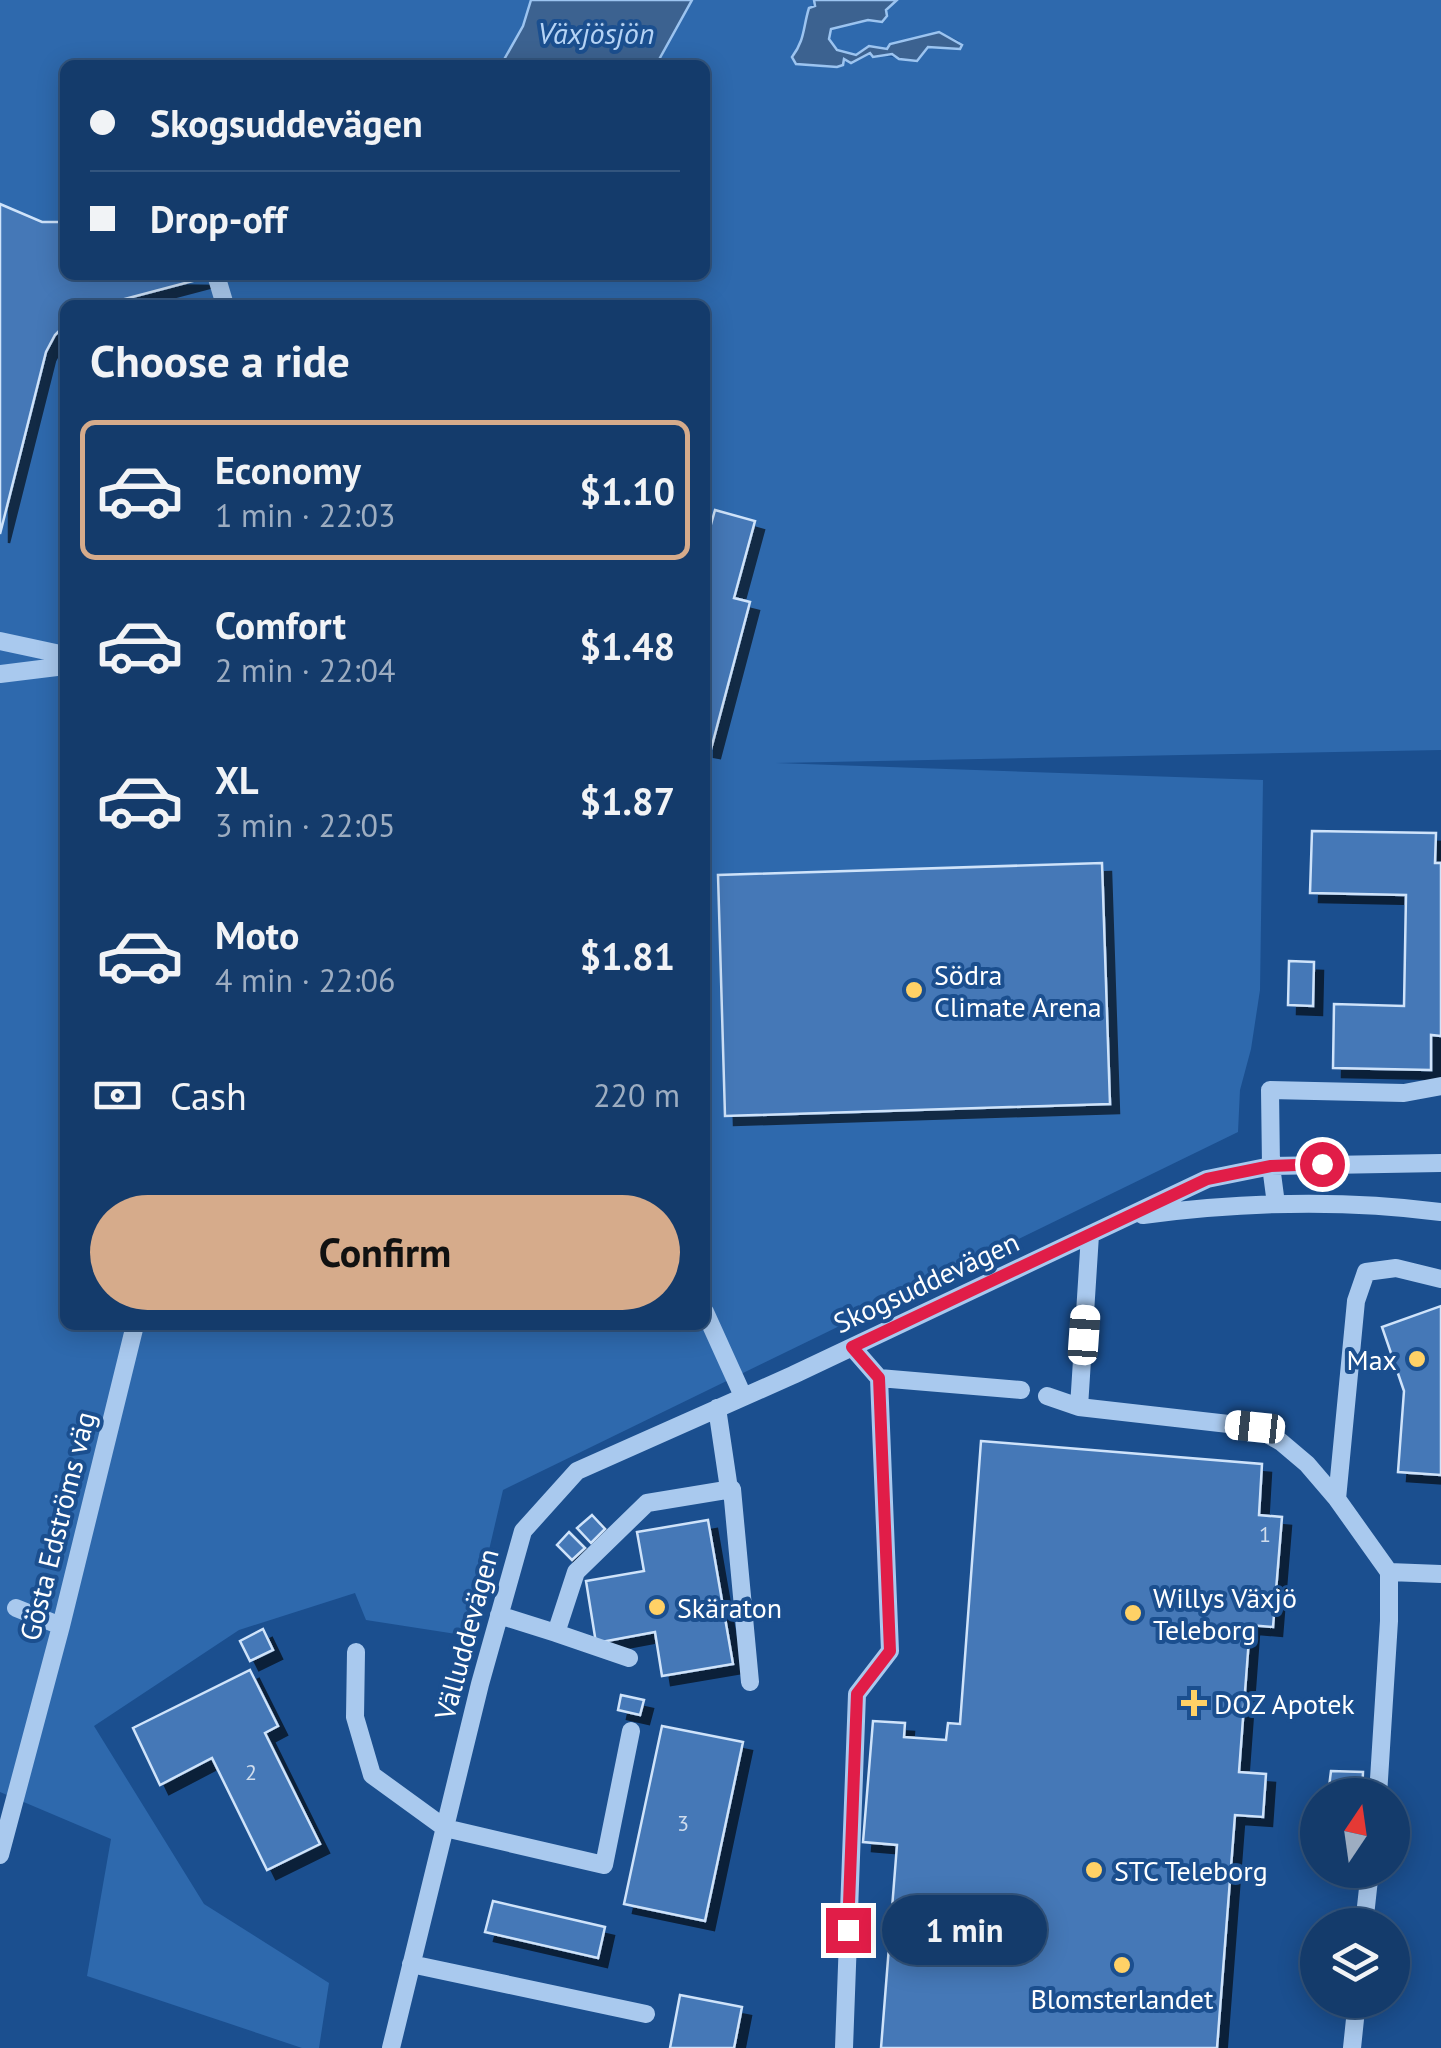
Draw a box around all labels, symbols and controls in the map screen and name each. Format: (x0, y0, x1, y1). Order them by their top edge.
water label: Växjösjön (538, 13, 654, 52)
text: Skogsuddevägen (150, 98, 423, 147)
text: Drop-off (150, 194, 287, 243)
text: Choose a ride (90, 331, 350, 389)
icon: car (95, 445, 185, 535)
text: Economy (215, 445, 361, 494)
text: $1.10 (579, 466, 675, 515)
text: 1 min · 22:03 (215, 494, 395, 536)
icon: car (95, 600, 185, 690)
text: Comfort (215, 600, 346, 649)
text: $1.48 (579, 621, 675, 670)
text: 2 min · 22:04 (215, 649, 395, 691)
icon: car (95, 755, 185, 845)
text: XL (215, 755, 259, 804)
text: $1.87 (579, 776, 675, 825)
text: 3 min · 22:05 (215, 804, 395, 846)
icon: car (95, 910, 185, 1000)
text: Moto (215, 910, 299, 959)
text: $1.81 (579, 931, 675, 980)
place label: Södra Climate Arena (934, 956, 1102, 1025)
text: 4 min · 22:06 (215, 959, 395, 1001)
marker: Södra Climate Arena (903, 979, 925, 1001)
icon: cash (90, 1068, 145, 1123)
text: Cash (170, 1071, 247, 1120)
text: 220 m (593, 1074, 680, 1116)
route start (1300, 1142, 1345, 1187)
button: Confirm (90, 1195, 680, 1310)
street label: Skogsuddevägen (827, 1223, 1025, 1341)
car (1067, 1304, 1101, 1366)
place label: Max (1347, 1341, 1397, 1378)
marker: Max (1406, 1348, 1428, 1370)
street label: Gösta Edströms väg (11, 1408, 103, 1644)
car (1224, 1409, 1286, 1445)
house number: 1 (1259, 1520, 1271, 1548)
street label: Välluddevägen (425, 1544, 507, 1725)
place label: Willys Växjö Teleborg (1153, 1579, 1297, 1648)
place label: Skäraton (677, 1589, 782, 1626)
marker: Skäraton (646, 1596, 668, 1618)
marker: Willys Växjö Teleborg (1122, 1602, 1144, 1624)
place label: DOZ Apotek (1214, 1685, 1355, 1722)
marker: DOZ Apotek (1183, 1692, 1205, 1714)
house number: 2 (245, 1758, 257, 1786)
north arrow (1300, 1778, 1410, 1888)
map controls (1300, 1778, 1410, 2018)
house number: 3 (677, 1809, 689, 1837)
place label: STC Teleborg (1114, 1852, 1268, 1889)
marker: STC Teleborg (1083, 1859, 1105, 1881)
callout: 1 min (883, 1895, 1048, 1965)
route end (826, 1908, 871, 1953)
button: layers (1300, 1908, 1410, 2018)
text: 1 min (925, 1909, 1004, 1951)
marker: Blomsterlandet (1111, 1954, 1133, 1976)
place label: Blomsterlandet (1030, 1980, 1214, 2017)

